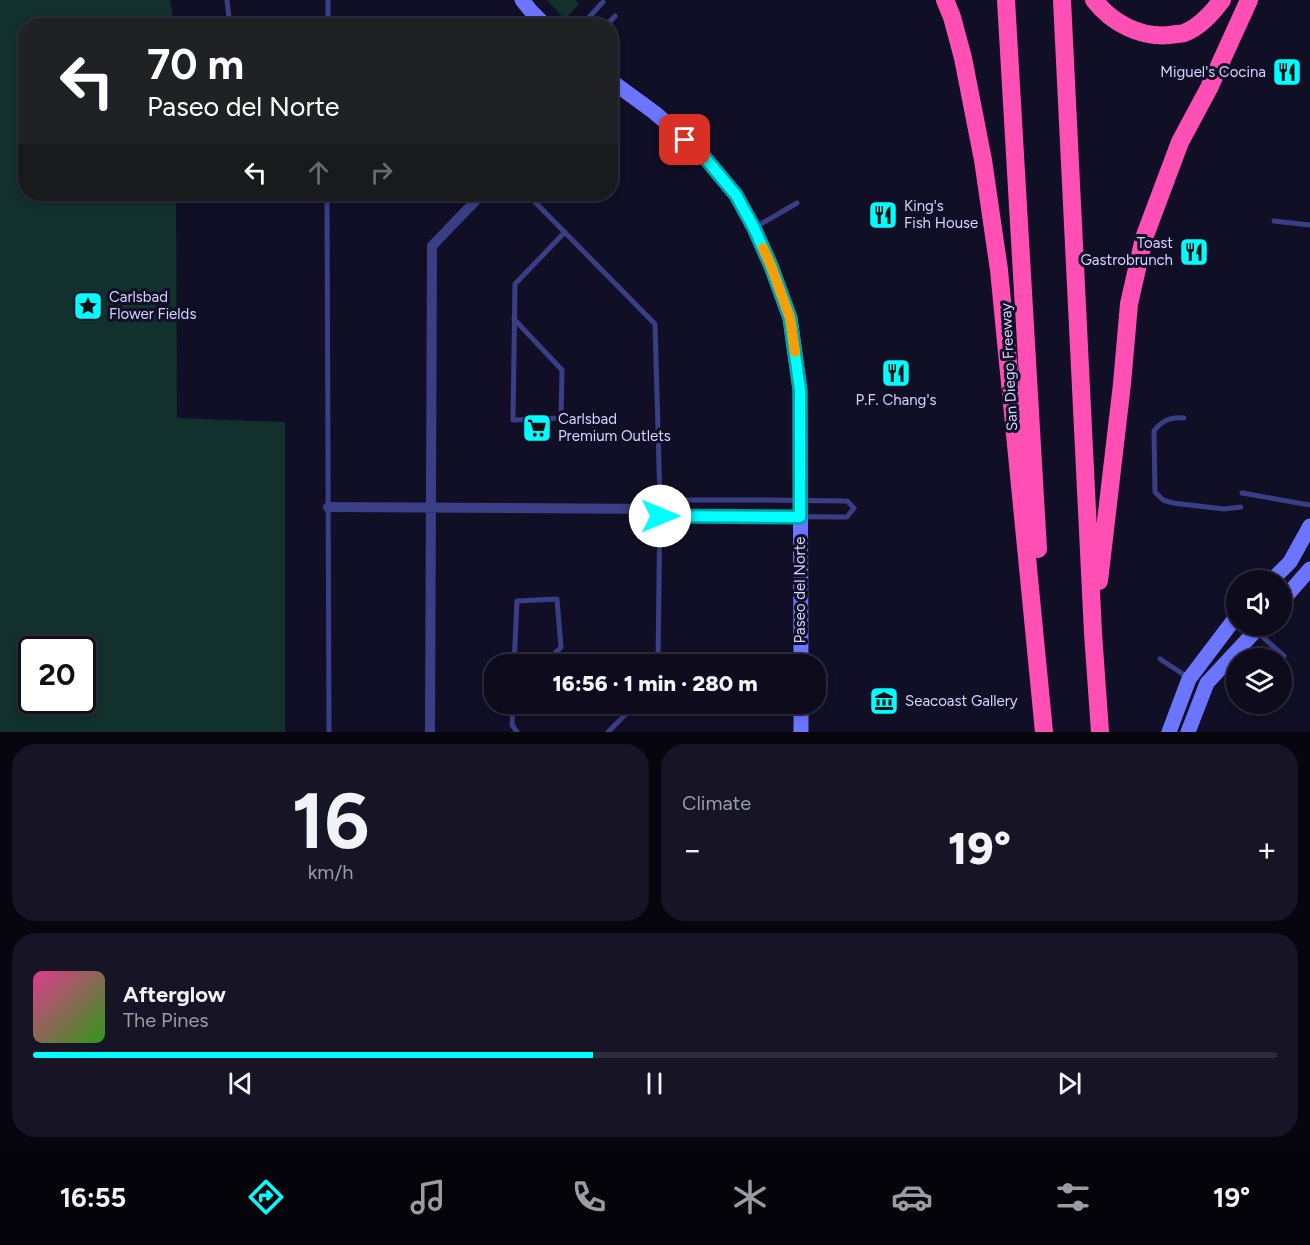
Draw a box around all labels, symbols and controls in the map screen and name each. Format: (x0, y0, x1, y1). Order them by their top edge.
text: 70 m (147, 39, 244, 90)
icon: left (48, 42, 126, 120)
restaurant icon: Miguel's Cocina (1271, 56, 1303, 88)
place label: Miguel's Cocina (1160, 63, 1266, 81)
text: Paseo del Norte (147, 90, 340, 123)
pin (659, 114, 710, 165)
icon: arrive (668, 123, 701, 156)
icon: left (239, 156, 272, 189)
icon: ahead (302, 156, 335, 189)
icon: right (365, 156, 398, 189)
place label: King's Fish House (904, 197, 978, 232)
restaurant icon: King's Fish House (867, 199, 899, 231)
place label: Toast Gastrobrunch (1080, 234, 1173, 269)
restaurant icon: Toast Gastrobrunch (1178, 236, 1210, 268)
place label: Carlsbad Flower Fields (109, 288, 196, 323)
place icon: Carlsbad Flower Fields (72, 290, 104, 322)
street label: San Diego Freeway (997, 302, 1021, 432)
restaurant icon: P.F. Chang's (880, 357, 912, 389)
place label: P.F. Chang's (856, 391, 936, 409)
place label: Carlsbad Premium Outlets (558, 410, 671, 445)
supermarket icon: Carlsbad Premium Outlets (521, 412, 553, 444)
position arrow (628, 484, 692, 548)
street label: Paseo del Norte (791, 537, 809, 643)
map controls (1226, 570, 1292, 714)
button: sound (1226, 570, 1292, 636)
speed limit sign: 20 (18, 636, 96, 714)
button: layers (1226, 648, 1292, 714)
text: 16:56 · 1 min · 280 m (552, 670, 758, 697)
museum icon: Seacoast Gallery (868, 685, 900, 717)
place label: Seacoast Gallery (905, 692, 1018, 710)
text: 16 (291, 774, 370, 868)
text: Climate (682, 791, 751, 815)
text: 19° (948, 821, 1011, 875)
text: − (682, 830, 703, 869)
text: + (1256, 830, 1277, 869)
text: km/h (308, 860, 353, 884)
text: Afterglow (123, 981, 226, 1008)
text: The Pines (123, 1008, 209, 1032)
icon: previous (224, 1067, 257, 1100)
icon: pause (638, 1067, 671, 1100)
icon: next (1053, 1067, 1086, 1100)
icon: directions (245, 1176, 287, 1218)
icon: music (407, 1176, 449, 1218)
icon: phone (568, 1176, 610, 1218)
icon: climate (729, 1176, 771, 1218)
icon: car (891, 1176, 933, 1218)
icon: filters (1052, 1176, 1094, 1218)
text: 16:55 (60, 1181, 126, 1214)
text: 19° (1213, 1181, 1250, 1214)

